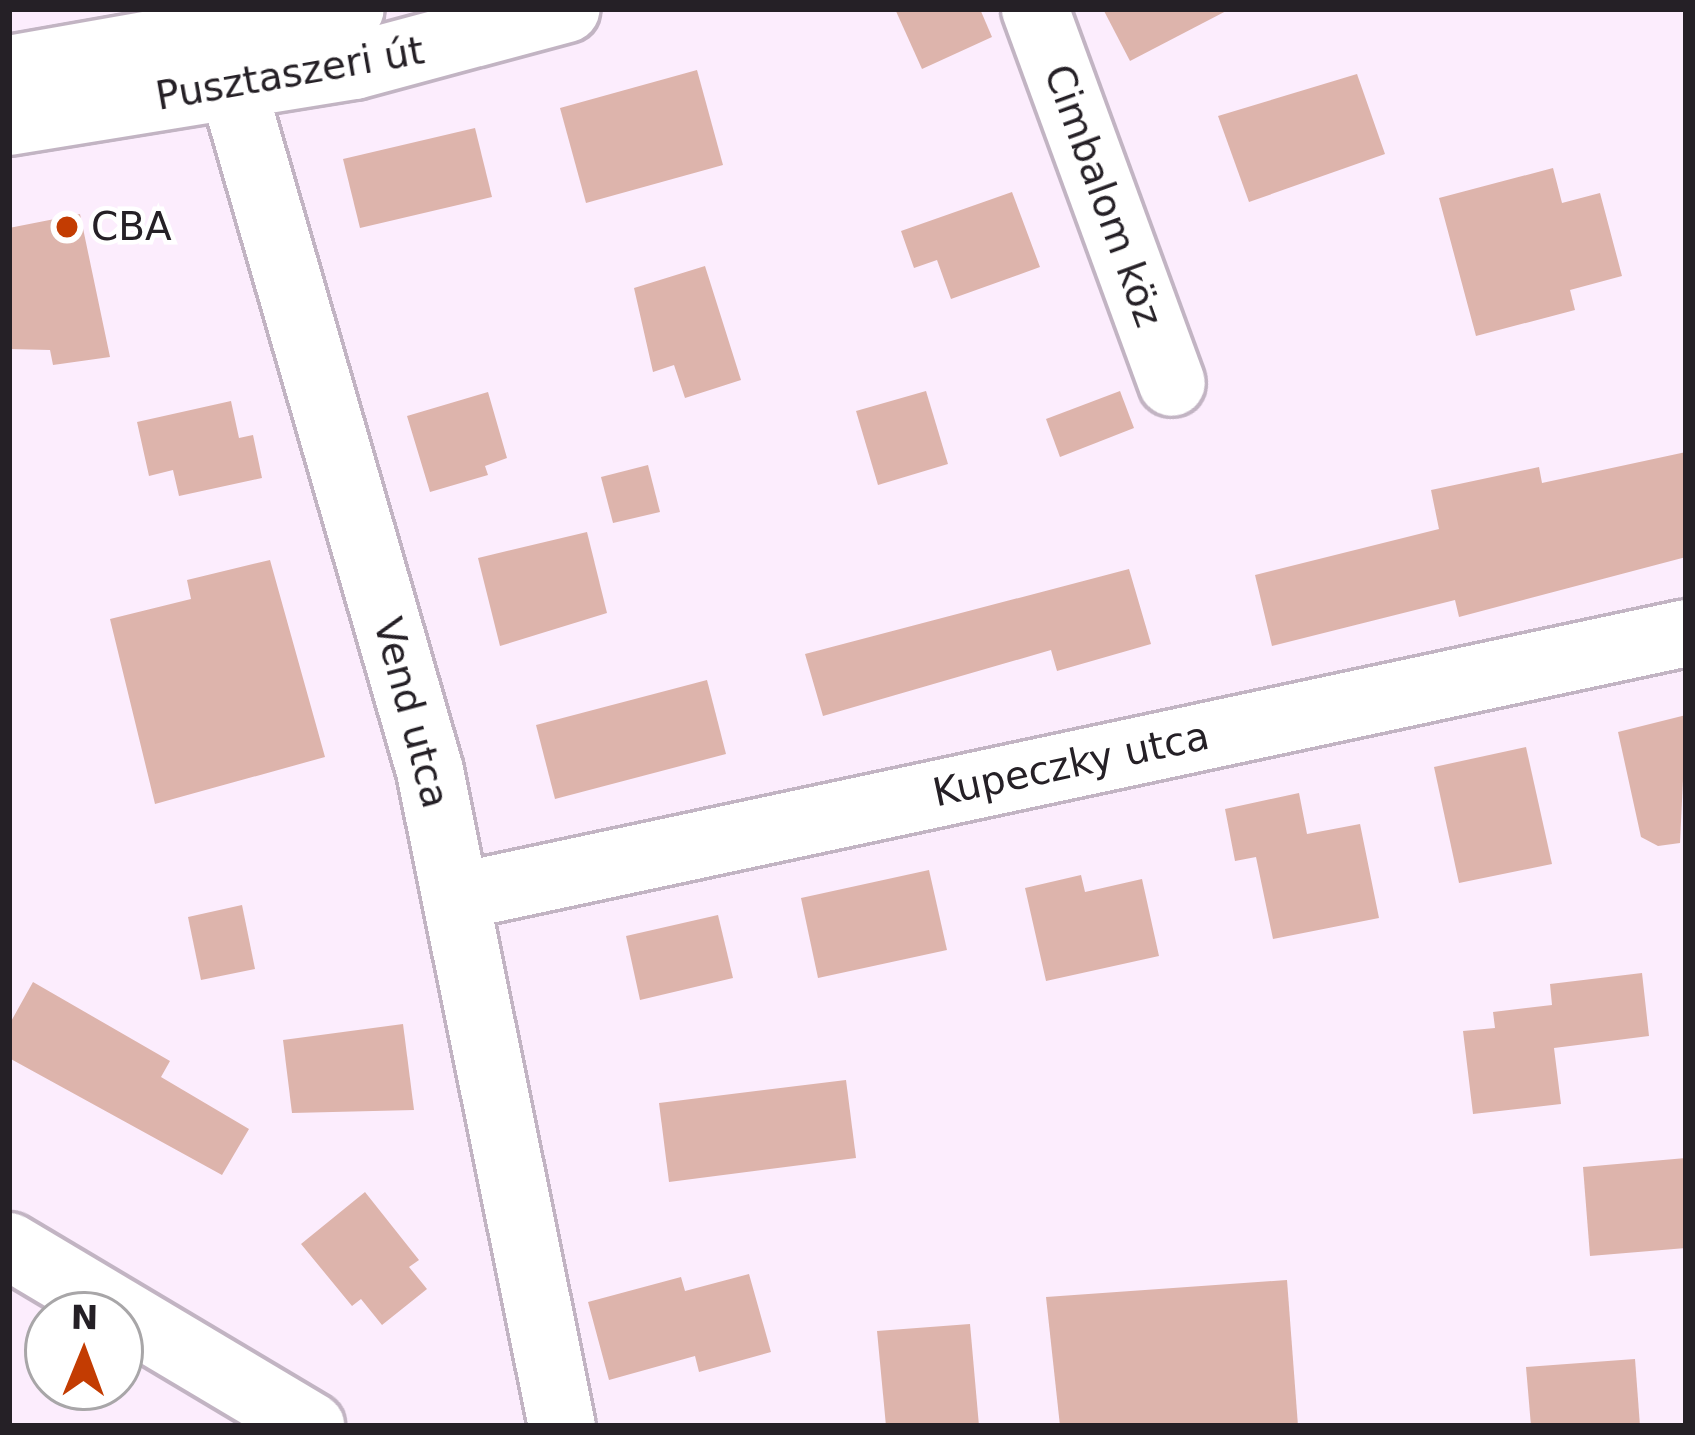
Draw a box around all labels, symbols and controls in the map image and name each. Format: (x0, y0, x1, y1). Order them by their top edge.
street label: Pusztaszeri út (152, 27, 428, 121)
street label: Cimbalom köz (1034, 59, 1172, 333)
place label: CBA (91, 204, 172, 250)
marker: CBA (54, 214, 80, 240)
street label: Vend utca (363, 613, 459, 813)
street label: Kupeczky utca (929, 713, 1213, 817)
north arrow (24, 1291, 144, 1411)
text: N (70, 1298, 99, 1337)

